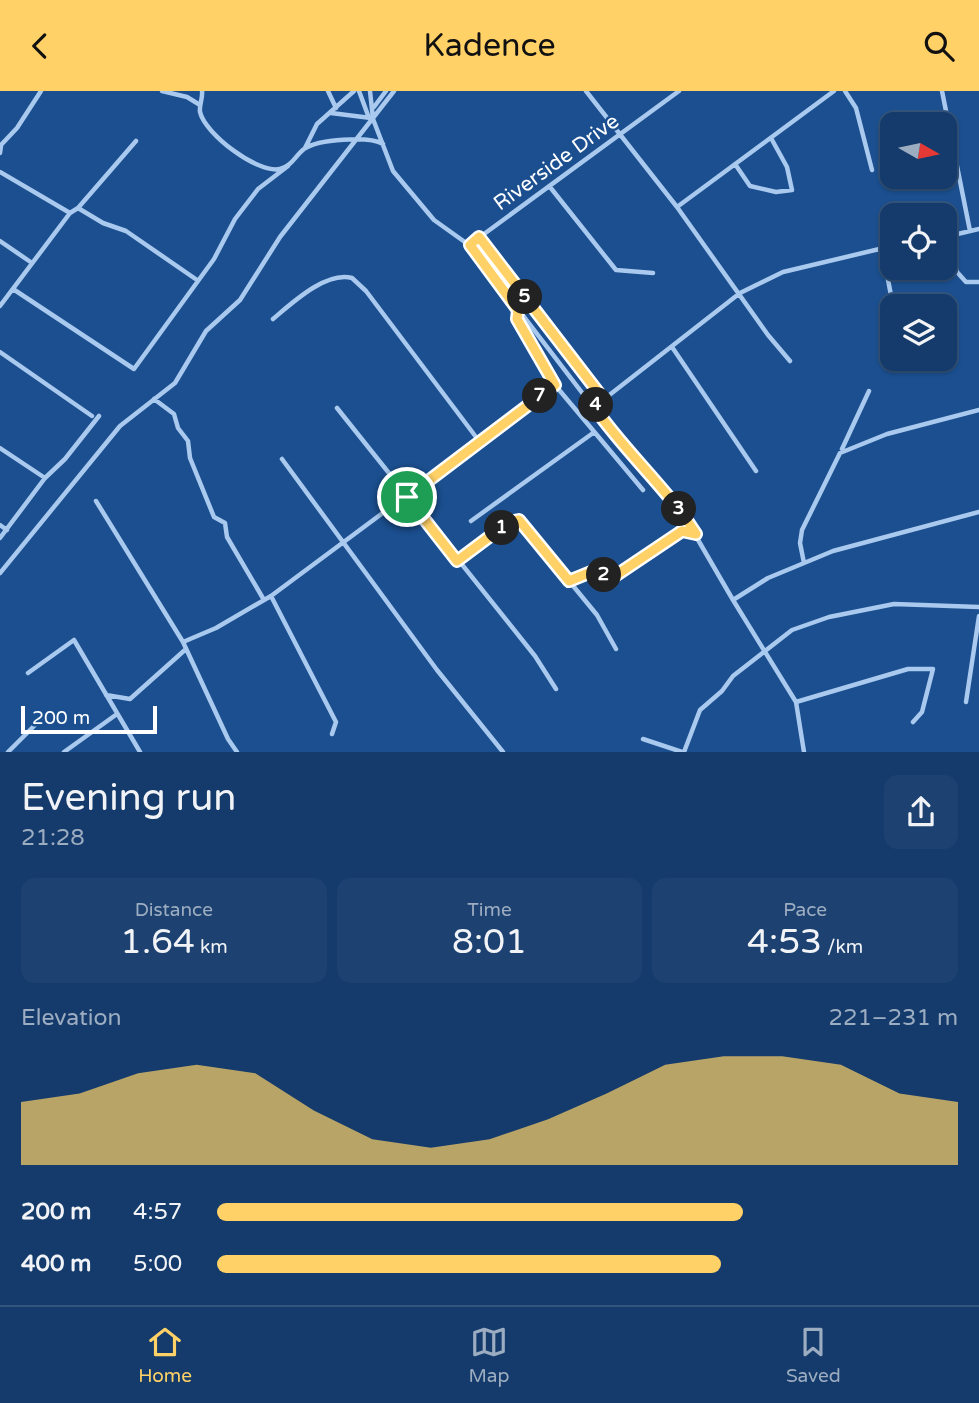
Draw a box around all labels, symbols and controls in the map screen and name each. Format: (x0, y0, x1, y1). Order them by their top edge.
icon: back (21, 27, 59, 65)
text: Kadence (423, 27, 556, 65)
icon: search (920, 27, 958, 65)
street label: Riverside Drive (489, 109, 624, 216)
north arrow (880, 112, 957, 189)
map controls (880, 112, 957, 371)
button: locate (880, 203, 957, 280)
pin: 5 (508, 279, 542, 315)
text: 5 (519, 285, 530, 307)
button: layers (880, 294, 957, 371)
pin: 7 (522, 379, 558, 413)
text: 7 (534, 384, 545, 406)
pin: 4 (578, 387, 614, 423)
text: 4 (590, 393, 601, 415)
pin (377, 467, 437, 527)
icon: arrive (388, 478, 426, 516)
pin: 3 (662, 491, 696, 527)
text: 3 (673, 497, 684, 519)
pin: 1 (484, 511, 520, 545)
text: 1 (496, 516, 507, 538)
pin: 2 (586, 557, 622, 593)
text: 2 (598, 563, 609, 585)
scale bar (21, 703, 158, 735)
text: 200 m (32, 707, 90, 729)
text: Evening run (21, 775, 236, 821)
button: share (884, 775, 958, 849)
text: 21:28 (21, 824, 85, 852)
text: Distance (135, 899, 213, 921)
text: Time (467, 899, 512, 921)
text: Pace (783, 899, 827, 921)
text: 1.64 (120, 921, 195, 963)
text: 8:01 (452, 921, 527, 963)
text: 4:53 (747, 921, 822, 963)
text: km (195, 936, 228, 958)
text: /km (822, 936, 863, 958)
text: Elevation (21, 1004, 122, 1032)
text: 221–231 m (829, 1004, 958, 1032)
text: 200 m (21, 1198, 91, 1226)
text: 4:57 (133, 1198, 182, 1226)
text: 400 m (21, 1250, 91, 1278)
text: 5:00 (133, 1250, 182, 1278)
tab: Home (138, 1323, 192, 1387)
tab: Map (468, 1323, 509, 1387)
tab: Saved (786, 1323, 841, 1387)

